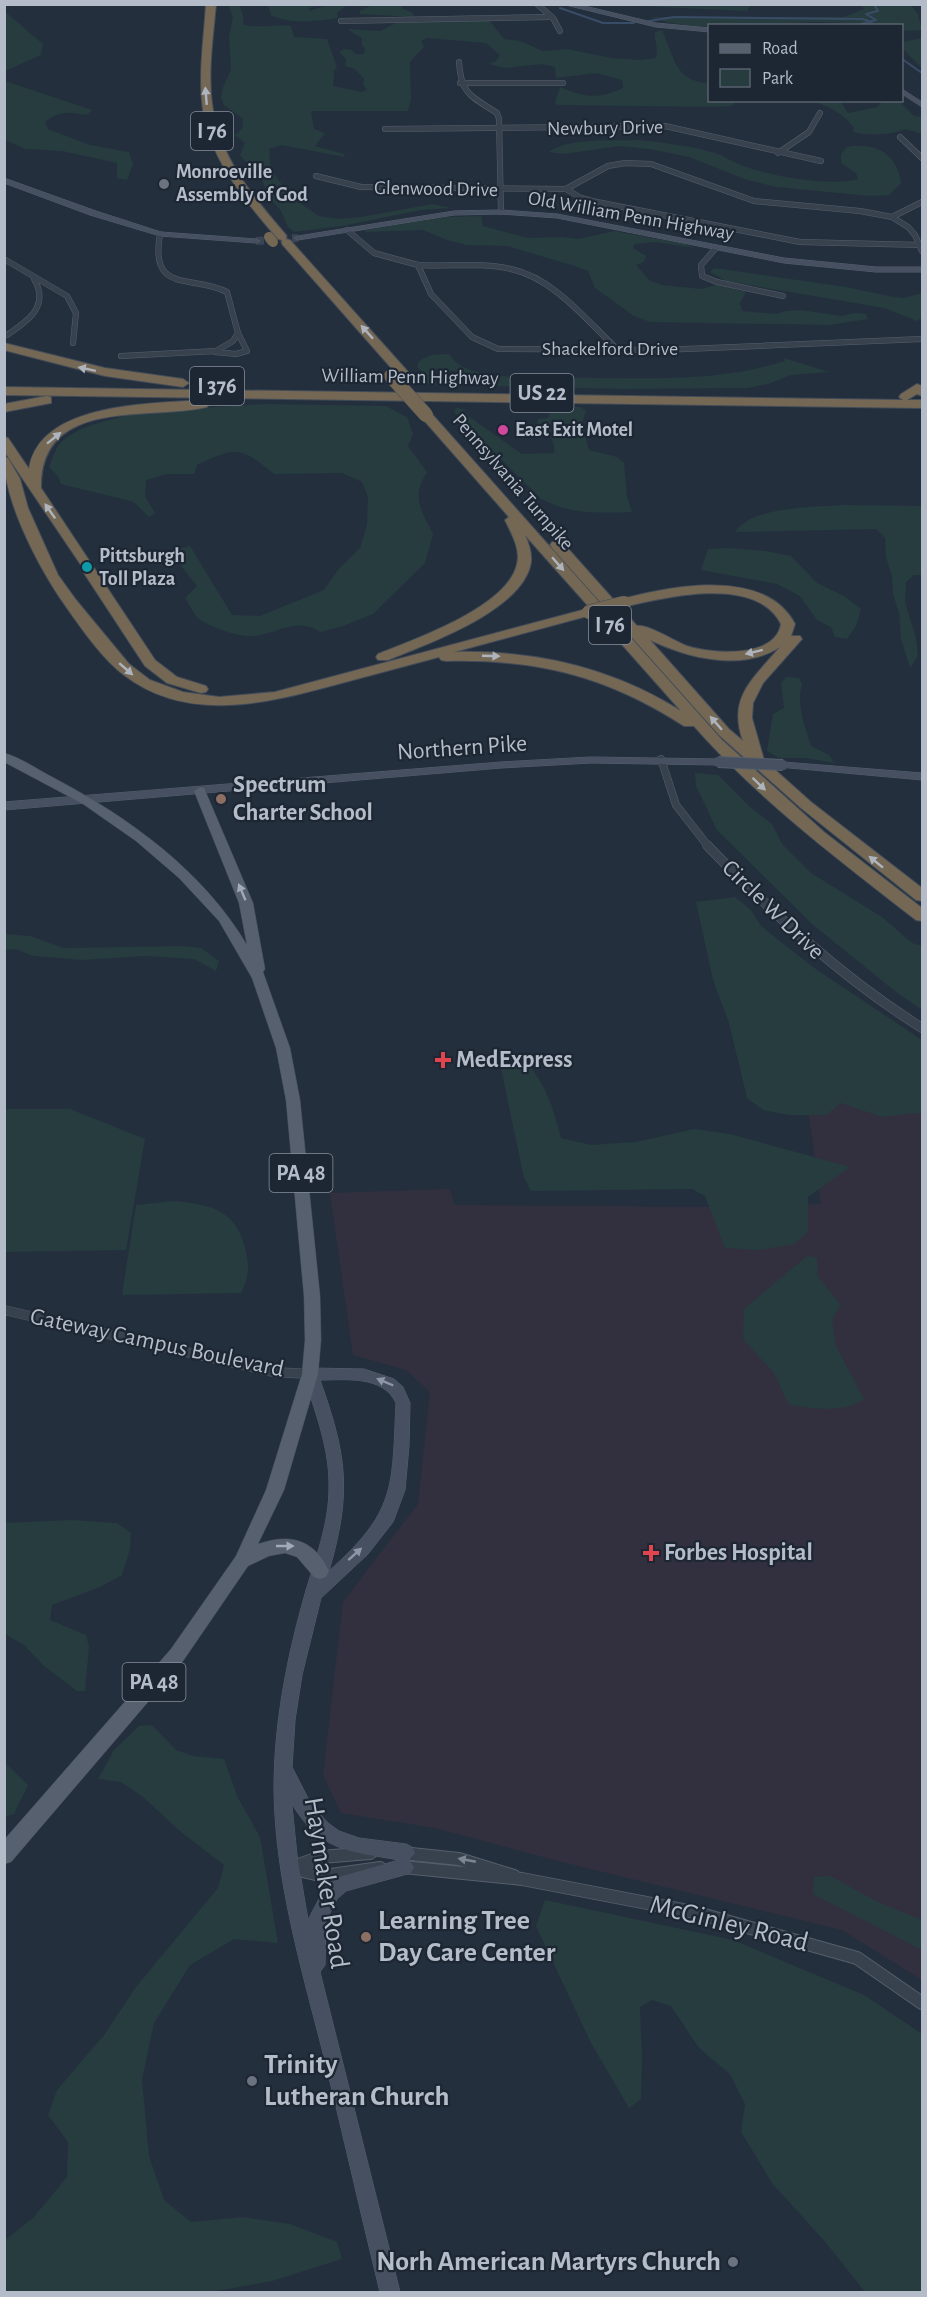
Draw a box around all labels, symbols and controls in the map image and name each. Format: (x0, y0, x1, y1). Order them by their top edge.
legend (708, 24, 903, 102)
text: Road (762, 40, 798, 58)
text: Park (762, 70, 794, 88)
one-way arrow (202, 86, 211, 105)
road number: I 76 (191, 112, 233, 150)
street label: Newbury Drive (547, 117, 663, 139)
place label: Monroeville Assembly of God (176, 162, 308, 205)
marker: Monroeville Assembly of God (157, 177, 171, 191)
street label: Glenwood Drive (374, 178, 498, 200)
street label: Old William Penn Highway (527, 188, 736, 244)
one-way arrow (361, 325, 374, 340)
street label: Shackelford Drive (542, 339, 678, 359)
one-way arrow (78, 363, 96, 373)
street label: William Penn Highway (321, 365, 499, 389)
road number: I 376 (190, 367, 244, 405)
road number: US 22 (510, 374, 574, 412)
street label: Pennsylvania Turnpike (449, 410, 577, 554)
place label: East Exit Motel (515, 420, 633, 440)
marker: East Exit Motel (496, 423, 510, 437)
one-way arrow (46, 432, 61, 445)
one-way arrow (45, 503, 56, 519)
place label: Pittsburgh Toll Plaza (99, 546, 185, 589)
one-way arrow (551, 556, 564, 571)
marker: Pittsburgh Toll Plaza (80, 560, 94, 574)
road number: I 76 (589, 606, 631, 644)
one-way arrow (745, 648, 763, 658)
one-way arrow (481, 652, 500, 661)
one-way arrow (118, 662, 133, 675)
one-way arrow (710, 716, 723, 731)
street label: Northern Pike (396, 731, 528, 765)
place label: Spectrum Charter School (233, 773, 373, 825)
one-way arrow (752, 776, 766, 790)
marker: Spectrum Charter School (214, 792, 228, 806)
street label: Circle W Drive (717, 856, 829, 964)
one-way arrow (868, 856, 883, 868)
one-way arrow (237, 883, 247, 901)
place label: MedExpress (456, 1048, 572, 1072)
marker: MedExpress (434, 1051, 452, 1069)
road number: PA 48 (270, 1154, 332, 1192)
street label: Gateway Campus Boulevard (28, 1304, 286, 1382)
one-way arrow (376, 1377, 394, 1387)
place label: Forbes Hospital (664, 1541, 813, 1565)
one-way arrow (275, 1542, 294, 1551)
marker: Forbes Hospital (642, 1544, 660, 1562)
one-way arrow (348, 1547, 363, 1561)
road number: PA 48 (122, 1663, 186, 1701)
street label: Haymaker Road (299, 1795, 353, 1971)
one-way arrow (457, 1855, 476, 1864)
street label: McGinley Road (647, 1891, 811, 1957)
place label: Learning Tree Day Care Center (378, 1907, 556, 1967)
marker: Learning Tree Day Care Center (359, 1930, 373, 1944)
place label: Trinity Lutheran Church (264, 2051, 449, 2111)
marker: Trinity Lutheran Church (245, 2074, 259, 2088)
place label: Norh American Martyrs Church (376, 2248, 721, 2276)
marker: Norh American Martyrs Church (726, 2255, 740, 2269)

